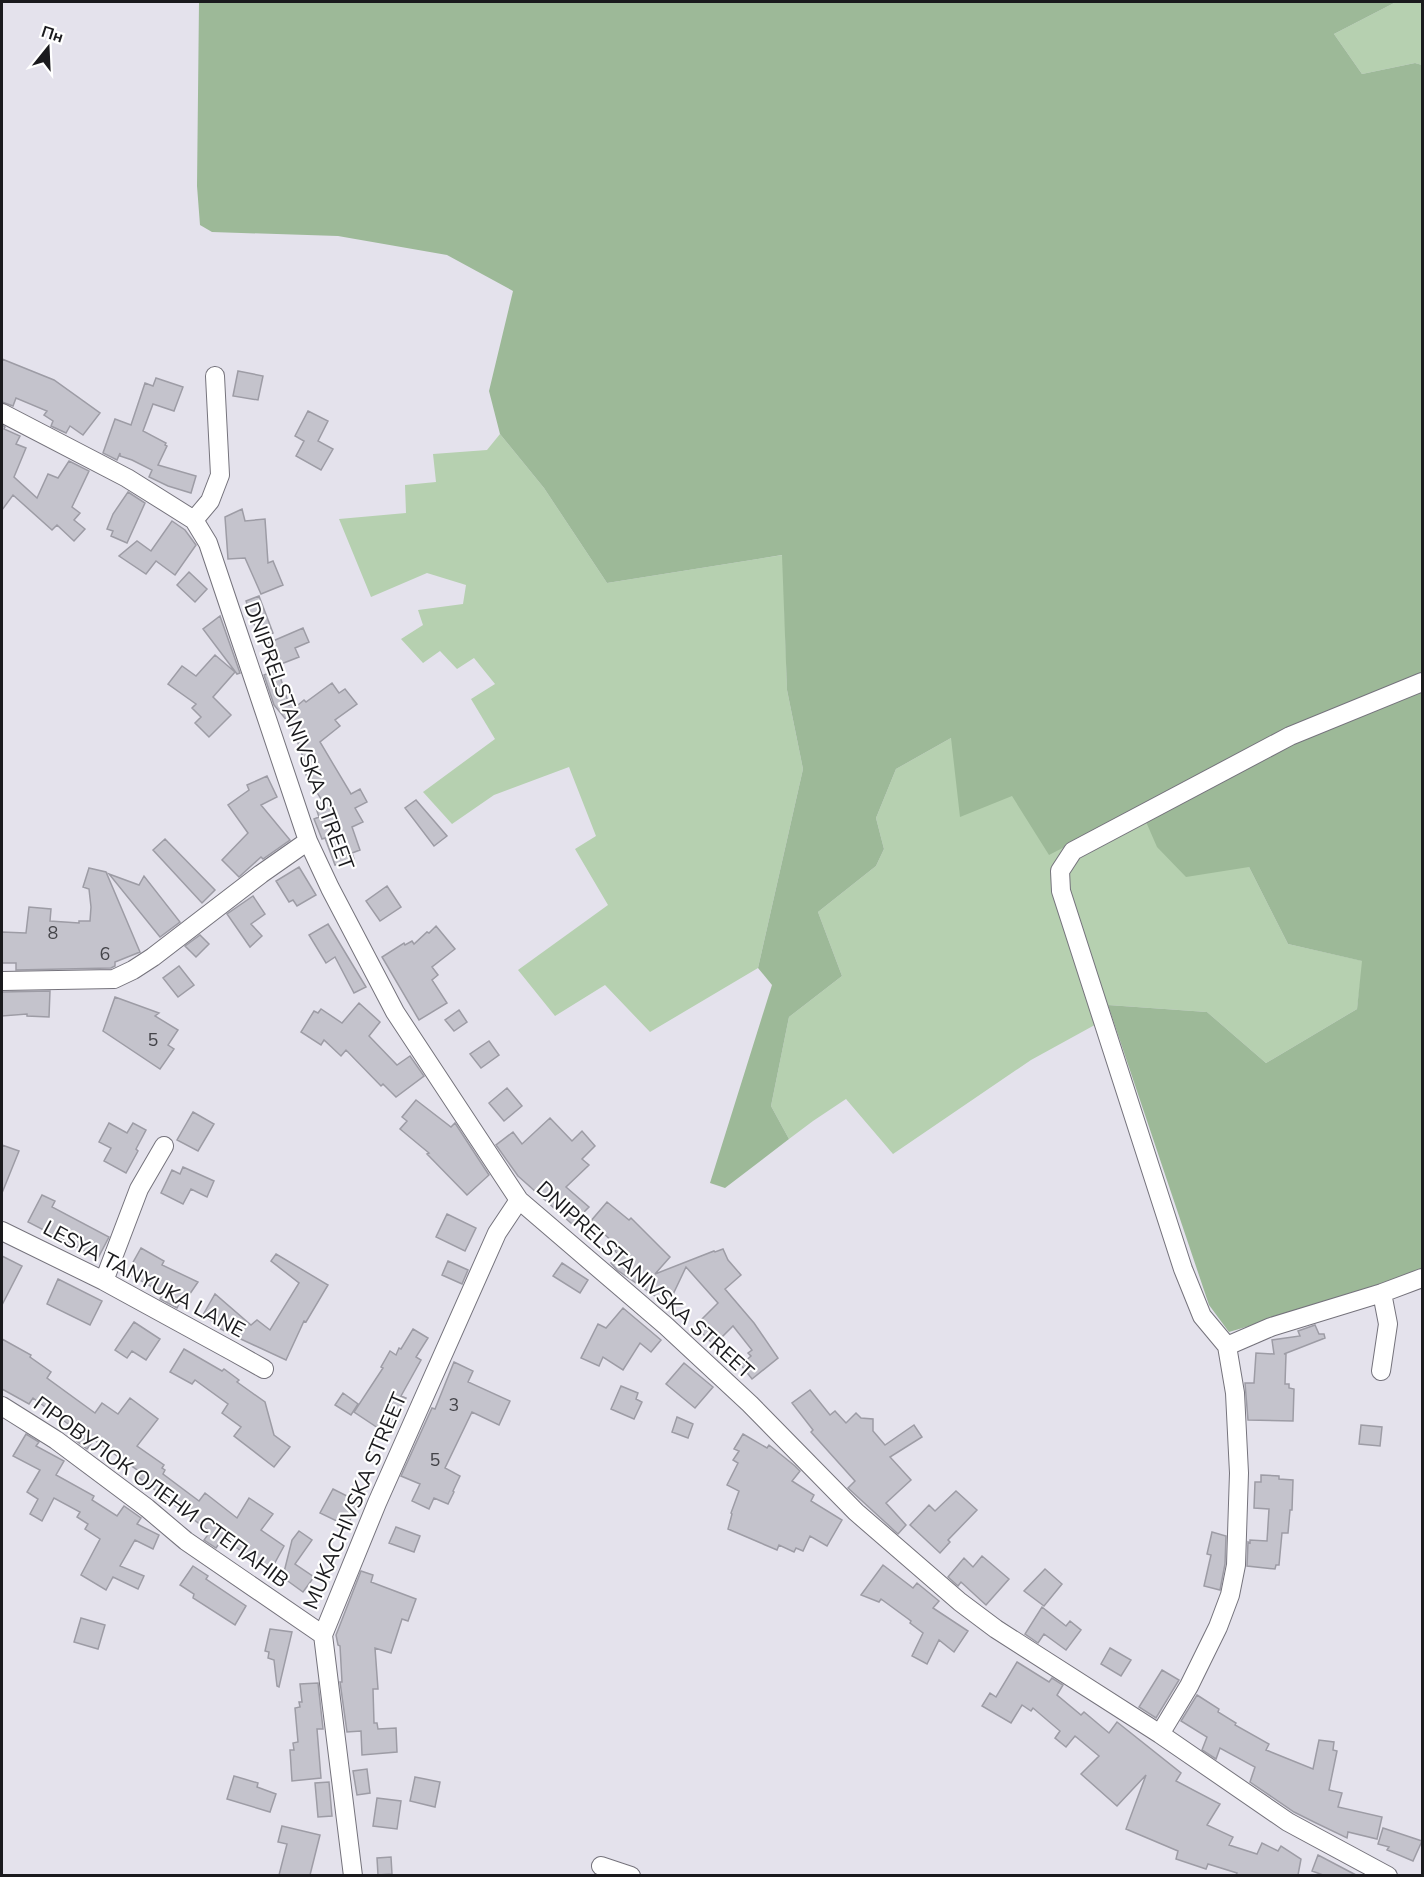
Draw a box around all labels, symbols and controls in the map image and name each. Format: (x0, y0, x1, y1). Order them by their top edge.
north arrow (18, 18, 78, 78)
text: Пн (38, 21, 66, 49)
street label: DNIPRELSTANIVSKA STREET (237, 598, 361, 874)
house number: 8 (48, 921, 58, 945)
house number: 6 (100, 942, 110, 966)
house number: 5 (148, 1028, 158, 1052)
street label: DNIPRELSTANIVSKA STREET (530, 1175, 760, 1385)
street label: LESYA TANYUKA LANE (38, 1214, 250, 1344)
street label: MUKACHIVSKA STREET (297, 1388, 414, 1614)
street label: ПРОВУЛОК ОЛЕНИ СТЕПАНІВ (28, 1390, 294, 1594)
house number: 3 (449, 1393, 459, 1417)
house number: 5 (430, 1448, 440, 1472)

